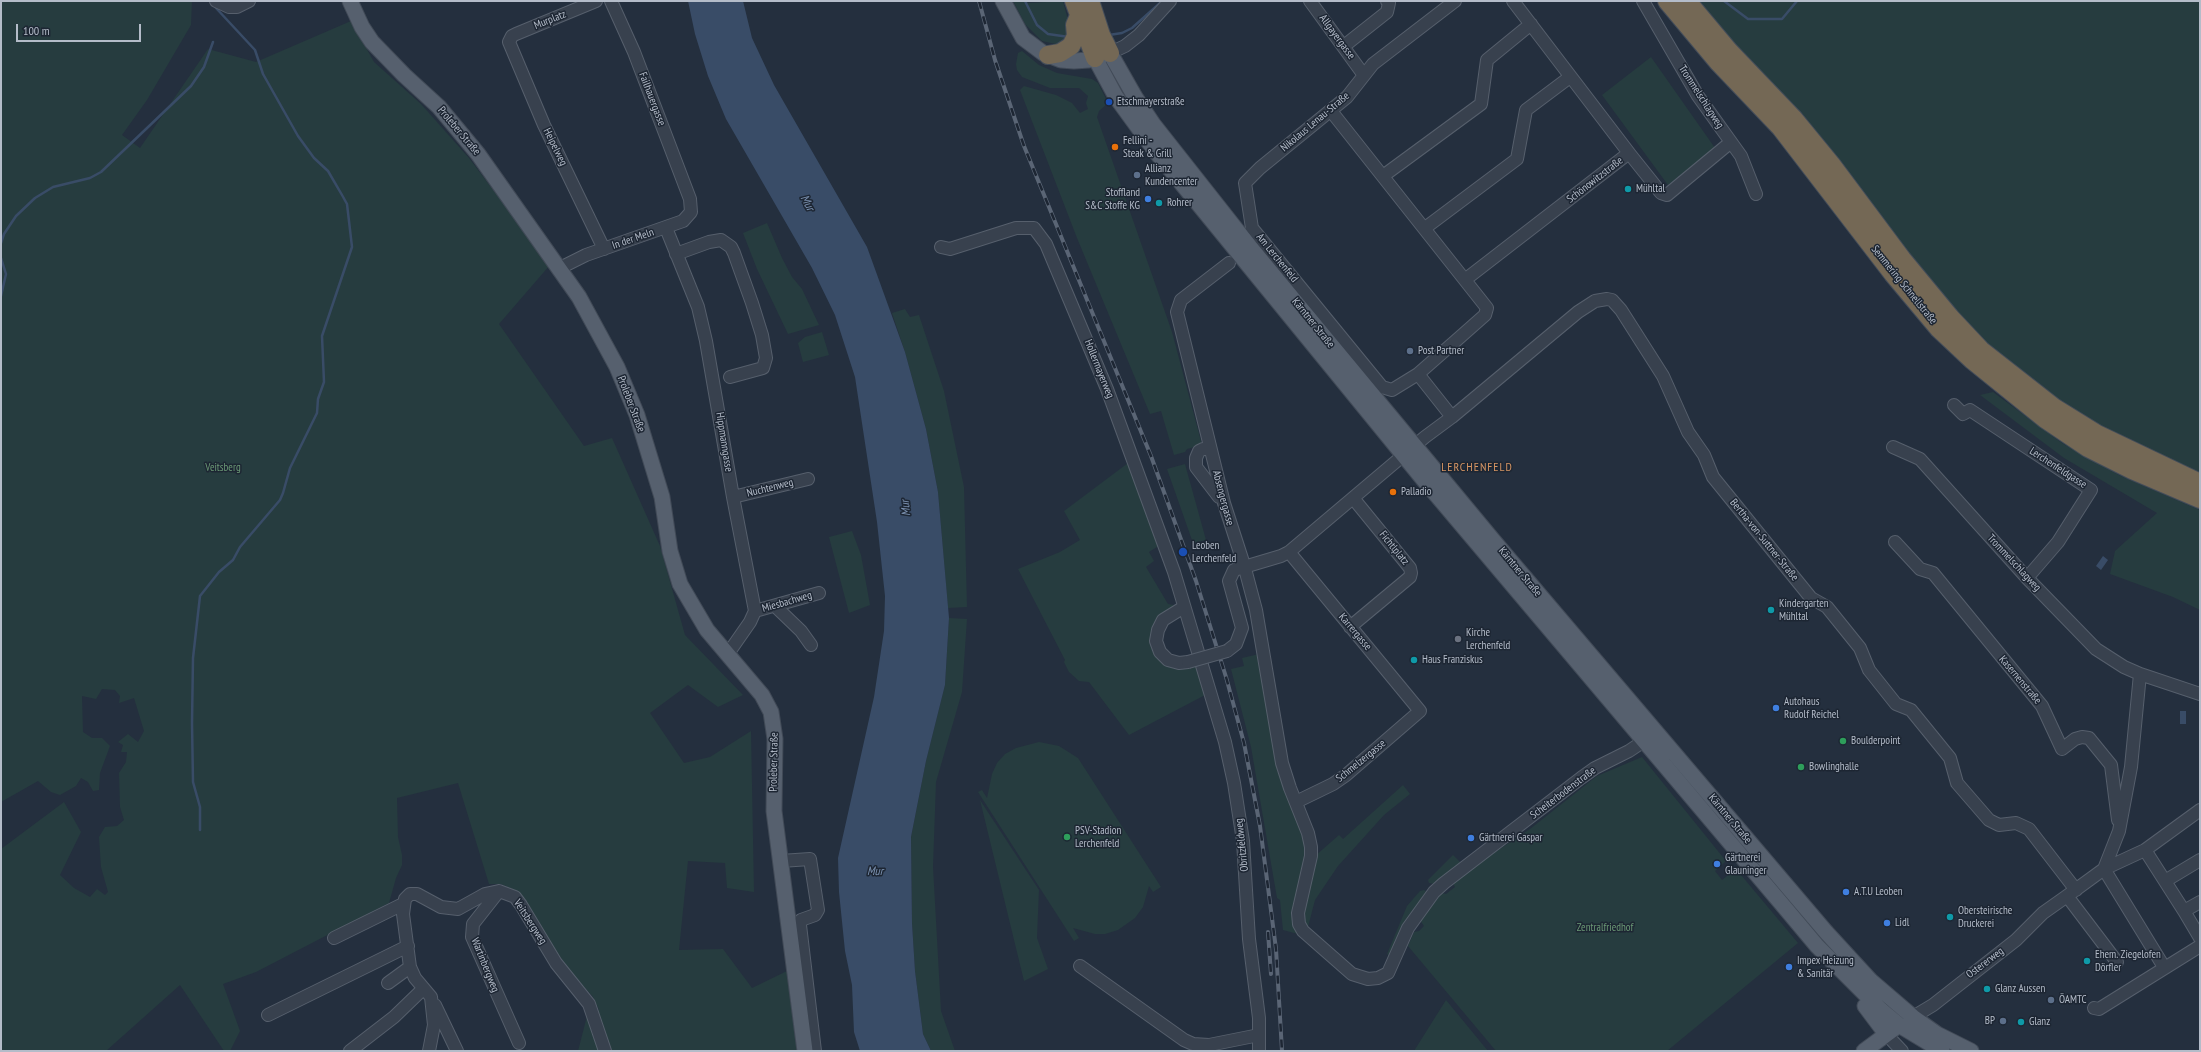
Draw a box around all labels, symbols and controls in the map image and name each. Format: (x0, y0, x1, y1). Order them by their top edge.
street label: Murplatz (532, 8, 568, 32)
street label: Allgayergasse (1316, 12, 1358, 62)
scale bar (18, 16, 143, 42)
text: 100 m (23, 23, 50, 38)
street label: Trommelschlagweg (1676, 63, 1726, 131)
street label: Failhauergasse (636, 70, 668, 128)
street label: Nikolaus Lenau-Straße (1278, 89, 1352, 155)
place label: Etschmayerstraße (1117, 95, 1185, 109)
marker: Etschmayerstraße (1104, 97, 1114, 107)
street label: Proleber Straße (435, 104, 483, 158)
street label: Heipelweg (540, 126, 570, 168)
place label: Fellini - Steak & Grill (1123, 134, 1172, 160)
marker: Fellini - Steak & Grill (1110, 142, 1120, 152)
street label: Schönowitzstraße (1564, 154, 1626, 206)
place label: Allianz Kundencenter (1145, 162, 1198, 188)
marker: Allianz Kundencenter (1132, 170, 1142, 180)
place label: Mühltal (1636, 182, 1665, 196)
marker: Mühltal (1623, 184, 1633, 194)
place label: Stoffland S&C Stoffe KG (1085, 186, 1140, 212)
water label: Mur (797, 192, 817, 214)
marker: Stoffland S&C Stoffe KG (1143, 194, 1153, 204)
place label: Rohrer (1167, 196, 1192, 210)
marker: Rohrer (1154, 198, 1164, 208)
street label: In der Meln (610, 226, 656, 252)
street label: Am Lerchenfeld (1253, 231, 1301, 285)
street label: Semmering Schnellstraße (1868, 243, 1940, 327)
street label: Kärntner Straße (1289, 295, 1337, 351)
street label: Hollermayerweg (1081, 338, 1117, 400)
place label: Post Partner (1418, 344, 1464, 358)
marker: Post Partner (1405, 346, 1415, 356)
street label: Proleber Straße (614, 374, 648, 434)
street label: Hippmanngasse (713, 411, 735, 473)
street label: Lerchenfeldgasse (2027, 445, 2089, 491)
park label: Veitsberg (205, 461, 241, 475)
district label: LERCHENFELD (1441, 461, 1513, 475)
street label: Absengergasse (1209, 469, 1237, 527)
street label: Nuchtenweg (745, 476, 795, 500)
place label: Palladio (1401, 485, 1431, 499)
marker: Palladio (1388, 487, 1398, 497)
street label: Bertha-von-Suttner-Straße (1727, 496, 1801, 584)
water label: Mur (898, 499, 914, 517)
street label: Fichtlplatz (1376, 528, 1412, 568)
street label: Trommelschlagweg (1984, 532, 2044, 594)
place label: Leoben Lerchenfeld (1192, 539, 1236, 565)
street label: Kärntner Straße (1496, 545, 1544, 599)
marker: Leoben Lerchenfeld (1177, 546, 1189, 558)
street label: Miesbachweg (761, 589, 813, 615)
place label: Kindergarten Mühltal (1779, 597, 1829, 623)
marker: Kindergarten Mühltal (1766, 605, 1776, 615)
street label: Karrergasse (1336, 611, 1374, 653)
place label: Kirche Lerchenfeld (1466, 626, 1510, 652)
marker: Kirche Lerchenfeld (1453, 634, 1463, 644)
place label: Haus Franziskus (1422, 653, 1483, 667)
street label: Kasernenstraße (1996, 653, 2044, 707)
marker: Haus Franziskus (1409, 655, 1419, 665)
place label: Autohaus Rudolf Reichel (1784, 695, 1839, 721)
marker: Autohaus Rudolf Reichel (1771, 703, 1781, 713)
street label: Proleber Straße (767, 732, 781, 792)
place label: Boulderpoint (1851, 734, 1900, 748)
marker: Boulderpoint (1838, 736, 1848, 746)
street label: Schmelzergasse (1333, 737, 1389, 785)
place label: Bowlinghalle (1809, 760, 1859, 774)
marker: Bowlinghalle (1796, 762, 1806, 772)
street label: Scheiterbodenstraße (1528, 764, 1598, 822)
street label: Kärntner Straße (1706, 792, 1754, 846)
street label: Obritzfeldweg (1233, 818, 1251, 872)
place label: PSV-Stadion Lerchenfeld (1075, 824, 1121, 850)
place label: Gärtnerei Gaspar (1479, 831, 1542, 845)
marker: PSV-Stadion Lerchenfeld (1062, 832, 1072, 842)
marker: Gärtnerei Gaspar (1466, 833, 1476, 843)
place label: Gärtnerei Glauninger (1725, 851, 1767, 877)
marker: Gärtnerei Glauninger (1712, 859, 1722, 869)
water label: Mur (867, 865, 883, 879)
place label: A.T.U Leoben (1854, 885, 1903, 899)
marker: A.T.U Leoben (1841, 887, 1851, 897)
street label: Veitsbergweg (511, 897, 549, 947)
place label: Obersteirische Druckerei (1958, 904, 2012, 930)
marker: Obersteirische Druckerei (1945, 912, 1955, 922)
place label: Lidl (1895, 916, 1909, 930)
marker: Lidl (1882, 918, 1892, 928)
park label: Zentralfriedhof (1577, 921, 1633, 935)
street label: Wartinbergweg (468, 936, 502, 994)
street label: Ostererweg (1964, 945, 2006, 981)
place label: Ehem. Ziegelofen Dörfler (2095, 948, 2161, 974)
place label: Impex Heizung & Sanitär (1797, 954, 1854, 980)
marker: Ehem. Ziegelofen Dörfler (2082, 956, 2092, 966)
marker: Impex Heizung & Sanitär (1784, 962, 1794, 972)
place label: Glanz Aussen (1995, 982, 2045, 996)
marker: Glanz Aussen (1982, 984, 1992, 994)
place label: ÖAMTC (2059, 993, 2087, 1007)
marker: ÖAMTC (2046, 995, 2056, 1005)
place label: BP (1985, 1014, 1995, 1028)
place label: Glanz (2029, 1015, 2050, 1029)
marker: BP (1998, 1016, 2008, 1026)
marker: Glanz (2016, 1017, 2026, 1027)

